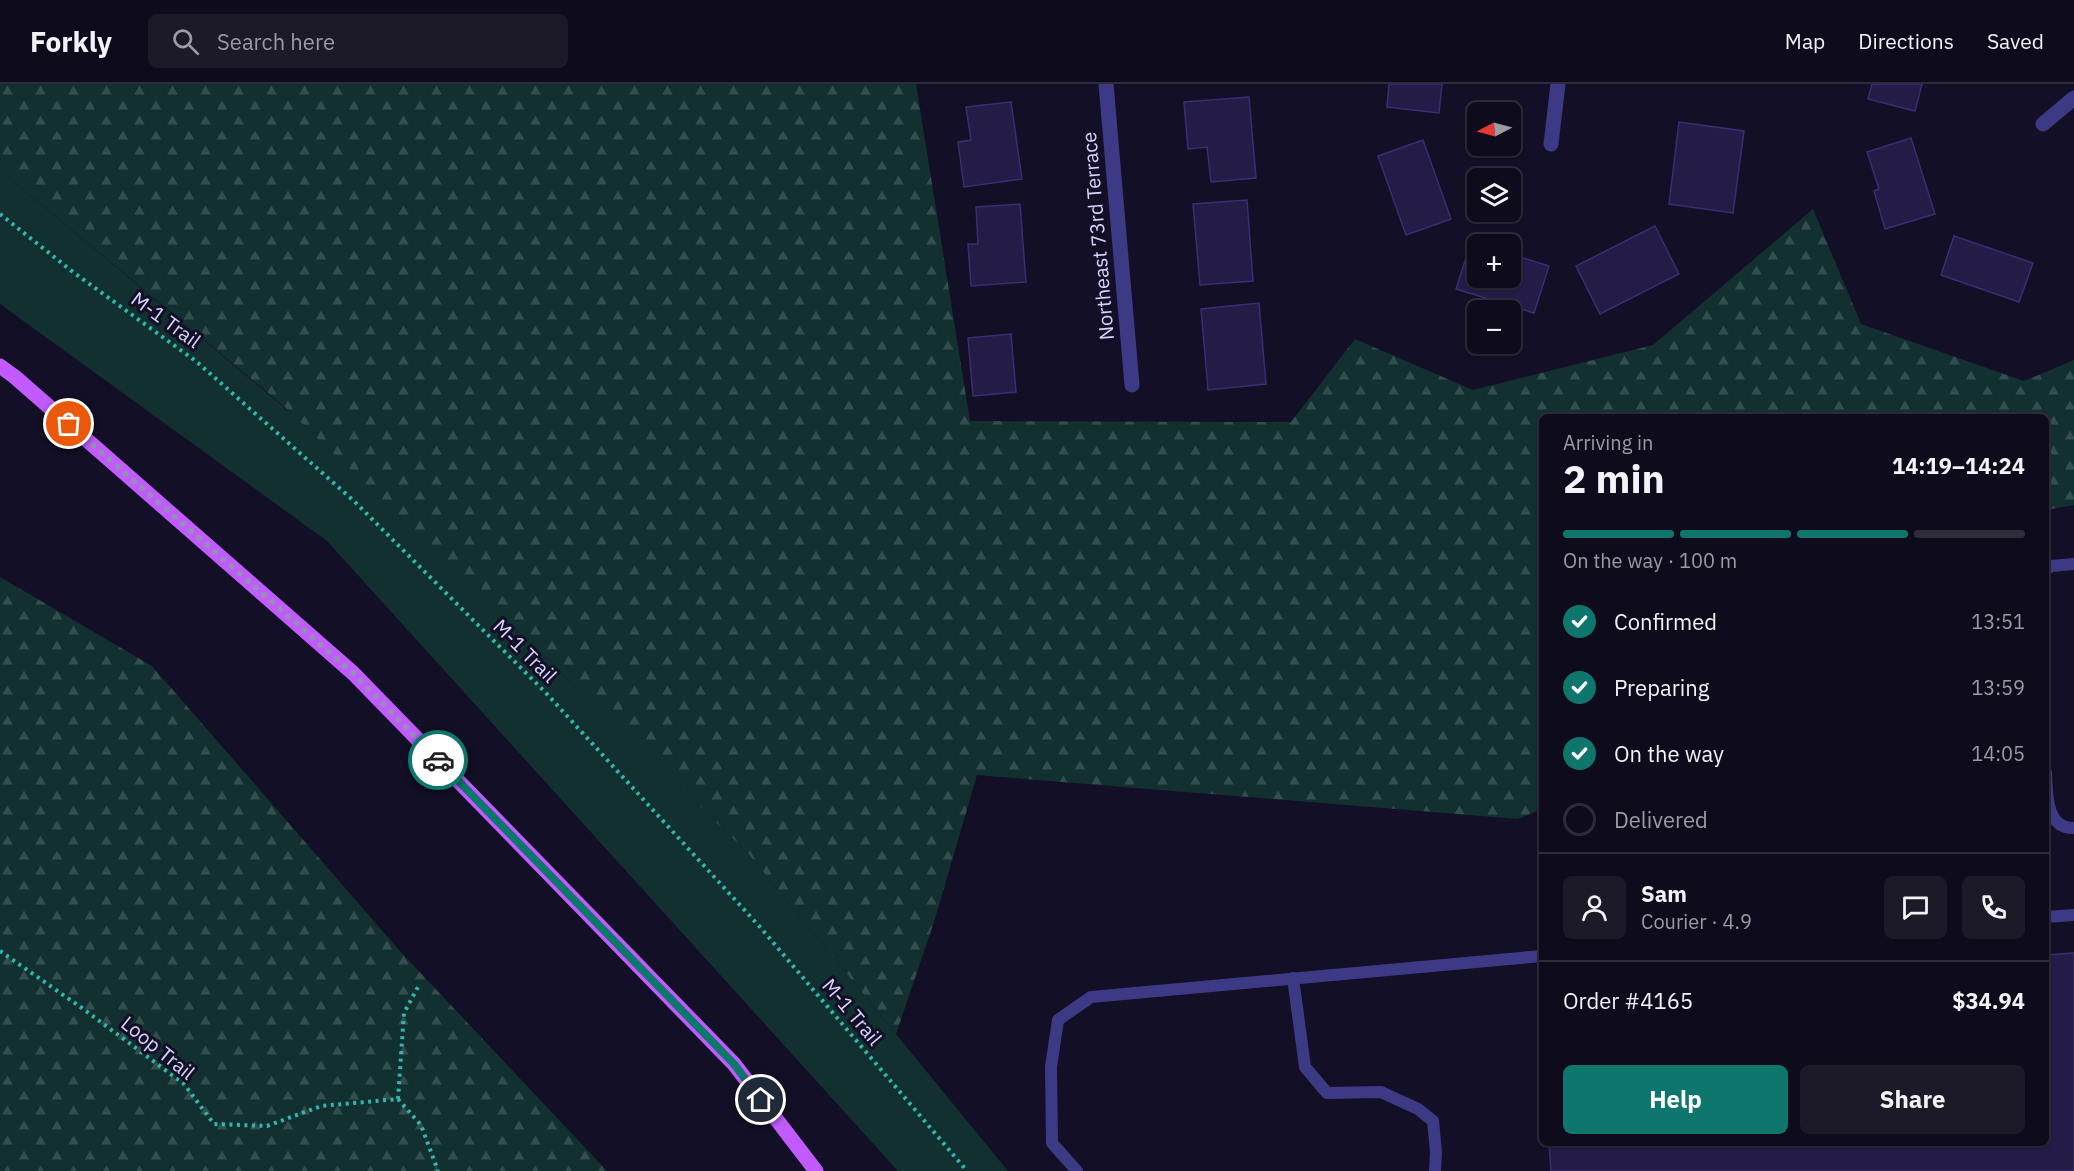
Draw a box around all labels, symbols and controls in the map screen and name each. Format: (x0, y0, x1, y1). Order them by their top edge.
search box (148, 14, 568, 68)
text: Forkly (30, 23, 112, 60)
icon: search (169, 25, 202, 58)
text: Search here (217, 27, 335, 56)
text: Map (1785, 27, 1825, 55)
text: Directions (1858, 27, 1954, 55)
text: Saved (1987, 27, 2044, 55)
north arrow (1467, 102, 1521, 156)
map controls (1467, 102, 1521, 354)
street label: Northeast 73rd Terrace (1075, 131, 1120, 341)
button: layers (1467, 168, 1521, 222)
button: + (1467, 234, 1521, 288)
street label: M-1 Trail (126, 285, 207, 354)
button: − (1467, 300, 1521, 354)
pin (43, 398, 94, 449)
icon: bag (52, 407, 85, 440)
text: Arriving in (1563, 429, 1653, 456)
text: 14:19–14:24 (1892, 451, 2025, 480)
text: 2 min (1563, 453, 1665, 504)
text: On the way · 100 m (1563, 547, 1737, 574)
icon: check (1563, 605, 1596, 638)
text: Confirmed (1614, 607, 1717, 636)
text: 13:51 (1971, 608, 2025, 635)
street label: M-1 Trail (488, 613, 563, 688)
icon: check (1563, 671, 1596, 704)
text: Preparing (1614, 673, 1709, 702)
text: 13:59 (1971, 674, 2025, 701)
courier (408, 730, 468, 790)
icon: check (1563, 737, 1596, 770)
text: On the way (1614, 739, 1724, 768)
text: 14:05 (1971, 740, 2025, 767)
icon: car (422, 744, 455, 777)
text: Delivered (1614, 805, 1708, 834)
button: person (1563, 876, 1626, 939)
button: chat (1884, 876, 1947, 939)
button: phone (1962, 876, 2025, 939)
text: Sam (1641, 879, 1687, 908)
text: Courier · 4.9 (1641, 908, 1752, 935)
street label: M-1 Trail (816, 972, 888, 1051)
text: Order #4165 (1563, 986, 1693, 1015)
text: $34.94 (1952, 986, 2025, 1015)
street label: Loop Trail (116, 1010, 201, 1086)
button: Help (1563, 1065, 1788, 1134)
button: Share (1800, 1065, 2025, 1134)
pin (735, 1074, 786, 1125)
icon: home (744, 1083, 777, 1116)

